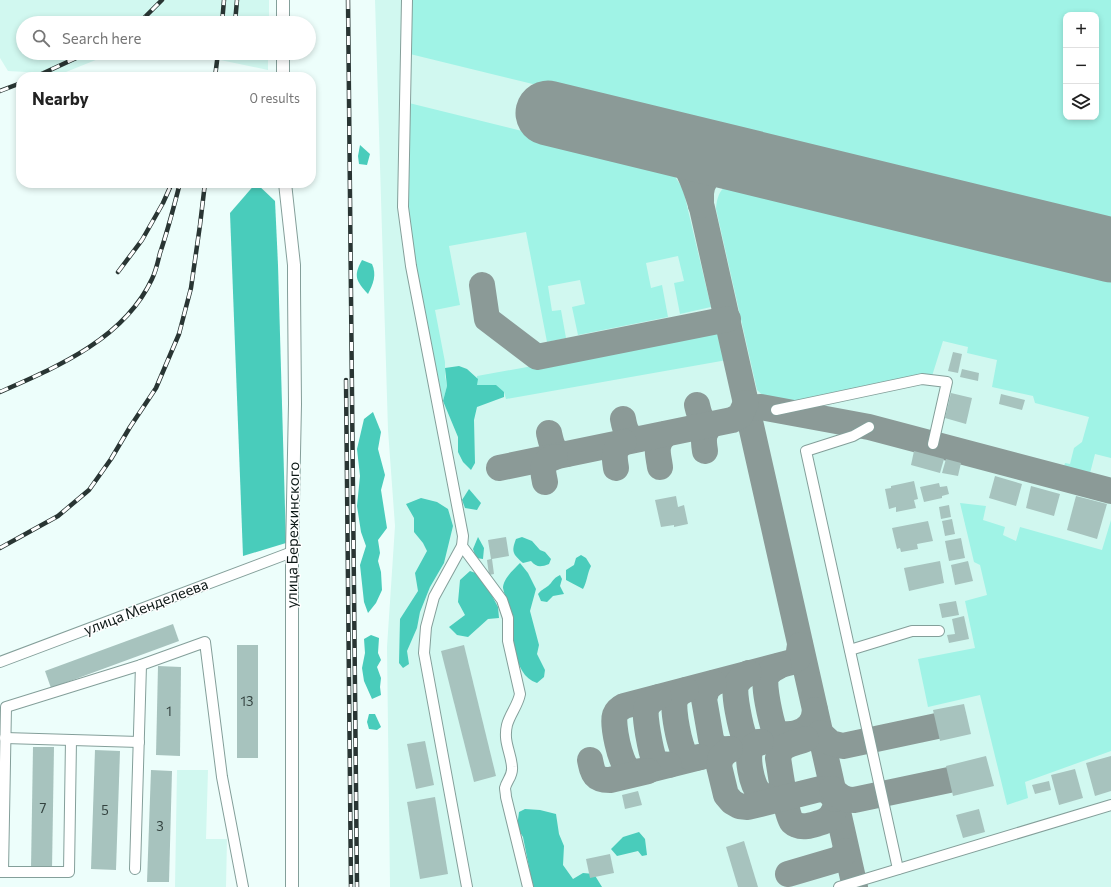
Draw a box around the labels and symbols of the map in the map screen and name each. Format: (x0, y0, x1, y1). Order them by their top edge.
street label: улица Бережинского (282, 462, 302, 608)
street label: улица Менделеева (81, 574, 210, 638)
house number: 13 (241, 693, 253, 709)
house number: 1 (166, 703, 172, 719)
house number: 7 (40, 800, 47, 816)
house number: 5 (101, 802, 109, 818)
house number: 3 (156, 818, 164, 834)

